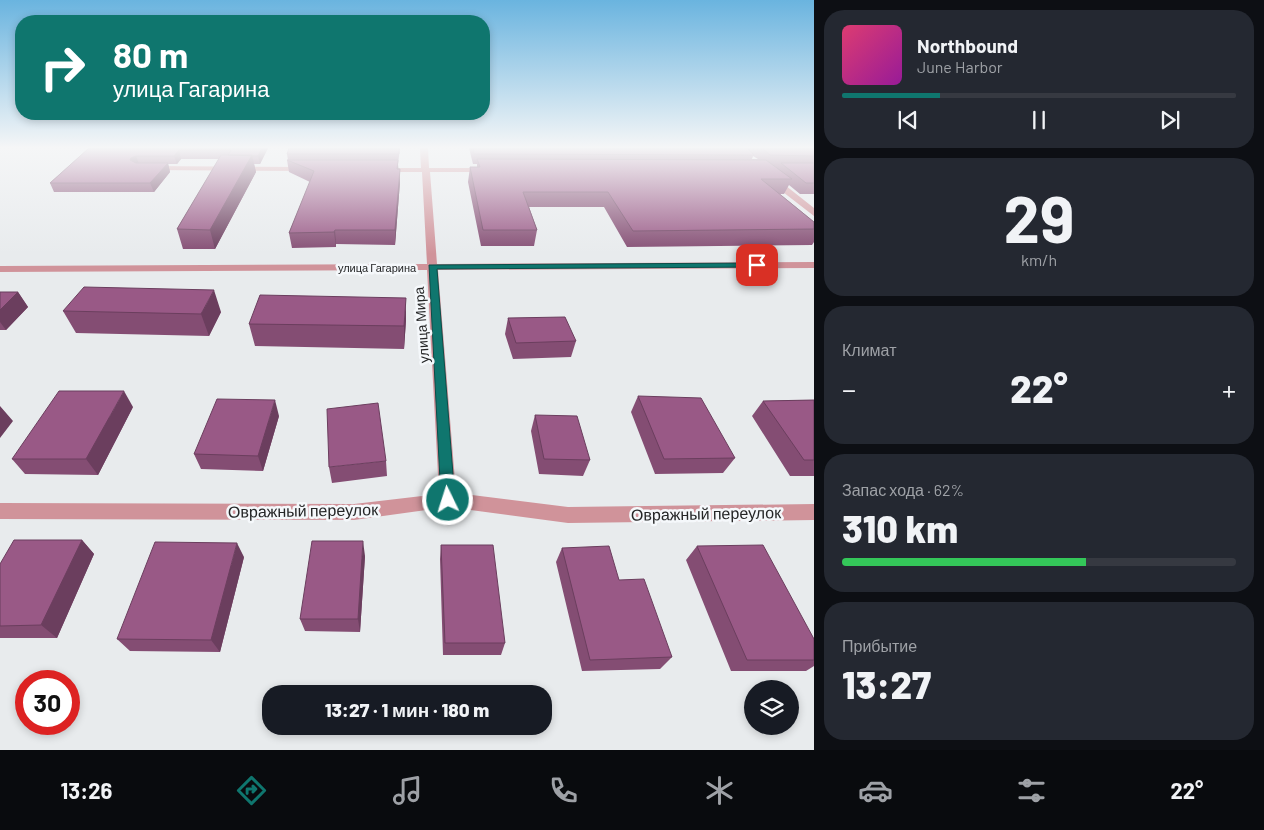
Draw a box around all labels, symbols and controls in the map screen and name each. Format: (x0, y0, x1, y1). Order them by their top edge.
text: 80 m (113, 33, 188, 75)
text: Northbound (917, 34, 1018, 57)
icon: right (30, 35, 95, 100)
text: June Harbor (917, 57, 1003, 76)
text: улица Гагарина (113, 75, 269, 101)
icon: previous (894, 106, 922, 134)
icon: pause (1025, 106, 1053, 134)
icon: next (1156, 106, 1184, 134)
text: 29 (1004, 178, 1074, 256)
pin (736, 244, 778, 286)
text: km/h (1021, 250, 1057, 269)
icon: arrive (743, 251, 771, 279)
street label: улица Гагарина (338, 261, 417, 274)
street label: улица Мира (410, 286, 432, 364)
text: Климат (842, 340, 896, 359)
text: 22° (1010, 365, 1068, 411)
text: − (842, 372, 856, 406)
text: + (1222, 372, 1236, 406)
position arrow (421, 473, 473, 525)
text: Запас хода · 62% (842, 480, 964, 499)
street label: Овражный переулок (228, 499, 379, 521)
street label: Овражный переулок (631, 502, 782, 524)
text: 310 km (842, 505, 958, 551)
text: Прибытие (842, 636, 917, 655)
text: 13:27 (842, 661, 931, 707)
speed limit sign: 30 (15, 670, 80, 735)
map controls (744, 680, 799, 735)
button: layers (744, 680, 799, 735)
text: 13:27 · 1 мин · 180 m (325, 698, 489, 721)
icon: directions (234, 773, 269, 808)
icon: music (390, 773, 425, 808)
icon: phone (546, 773, 581, 808)
icon: climate (702, 773, 737, 808)
icon: car (858, 773, 893, 808)
icon: filters (1014, 773, 1049, 808)
text: 13:26 (61, 777, 112, 803)
text: 22° (1170, 777, 1203, 803)

